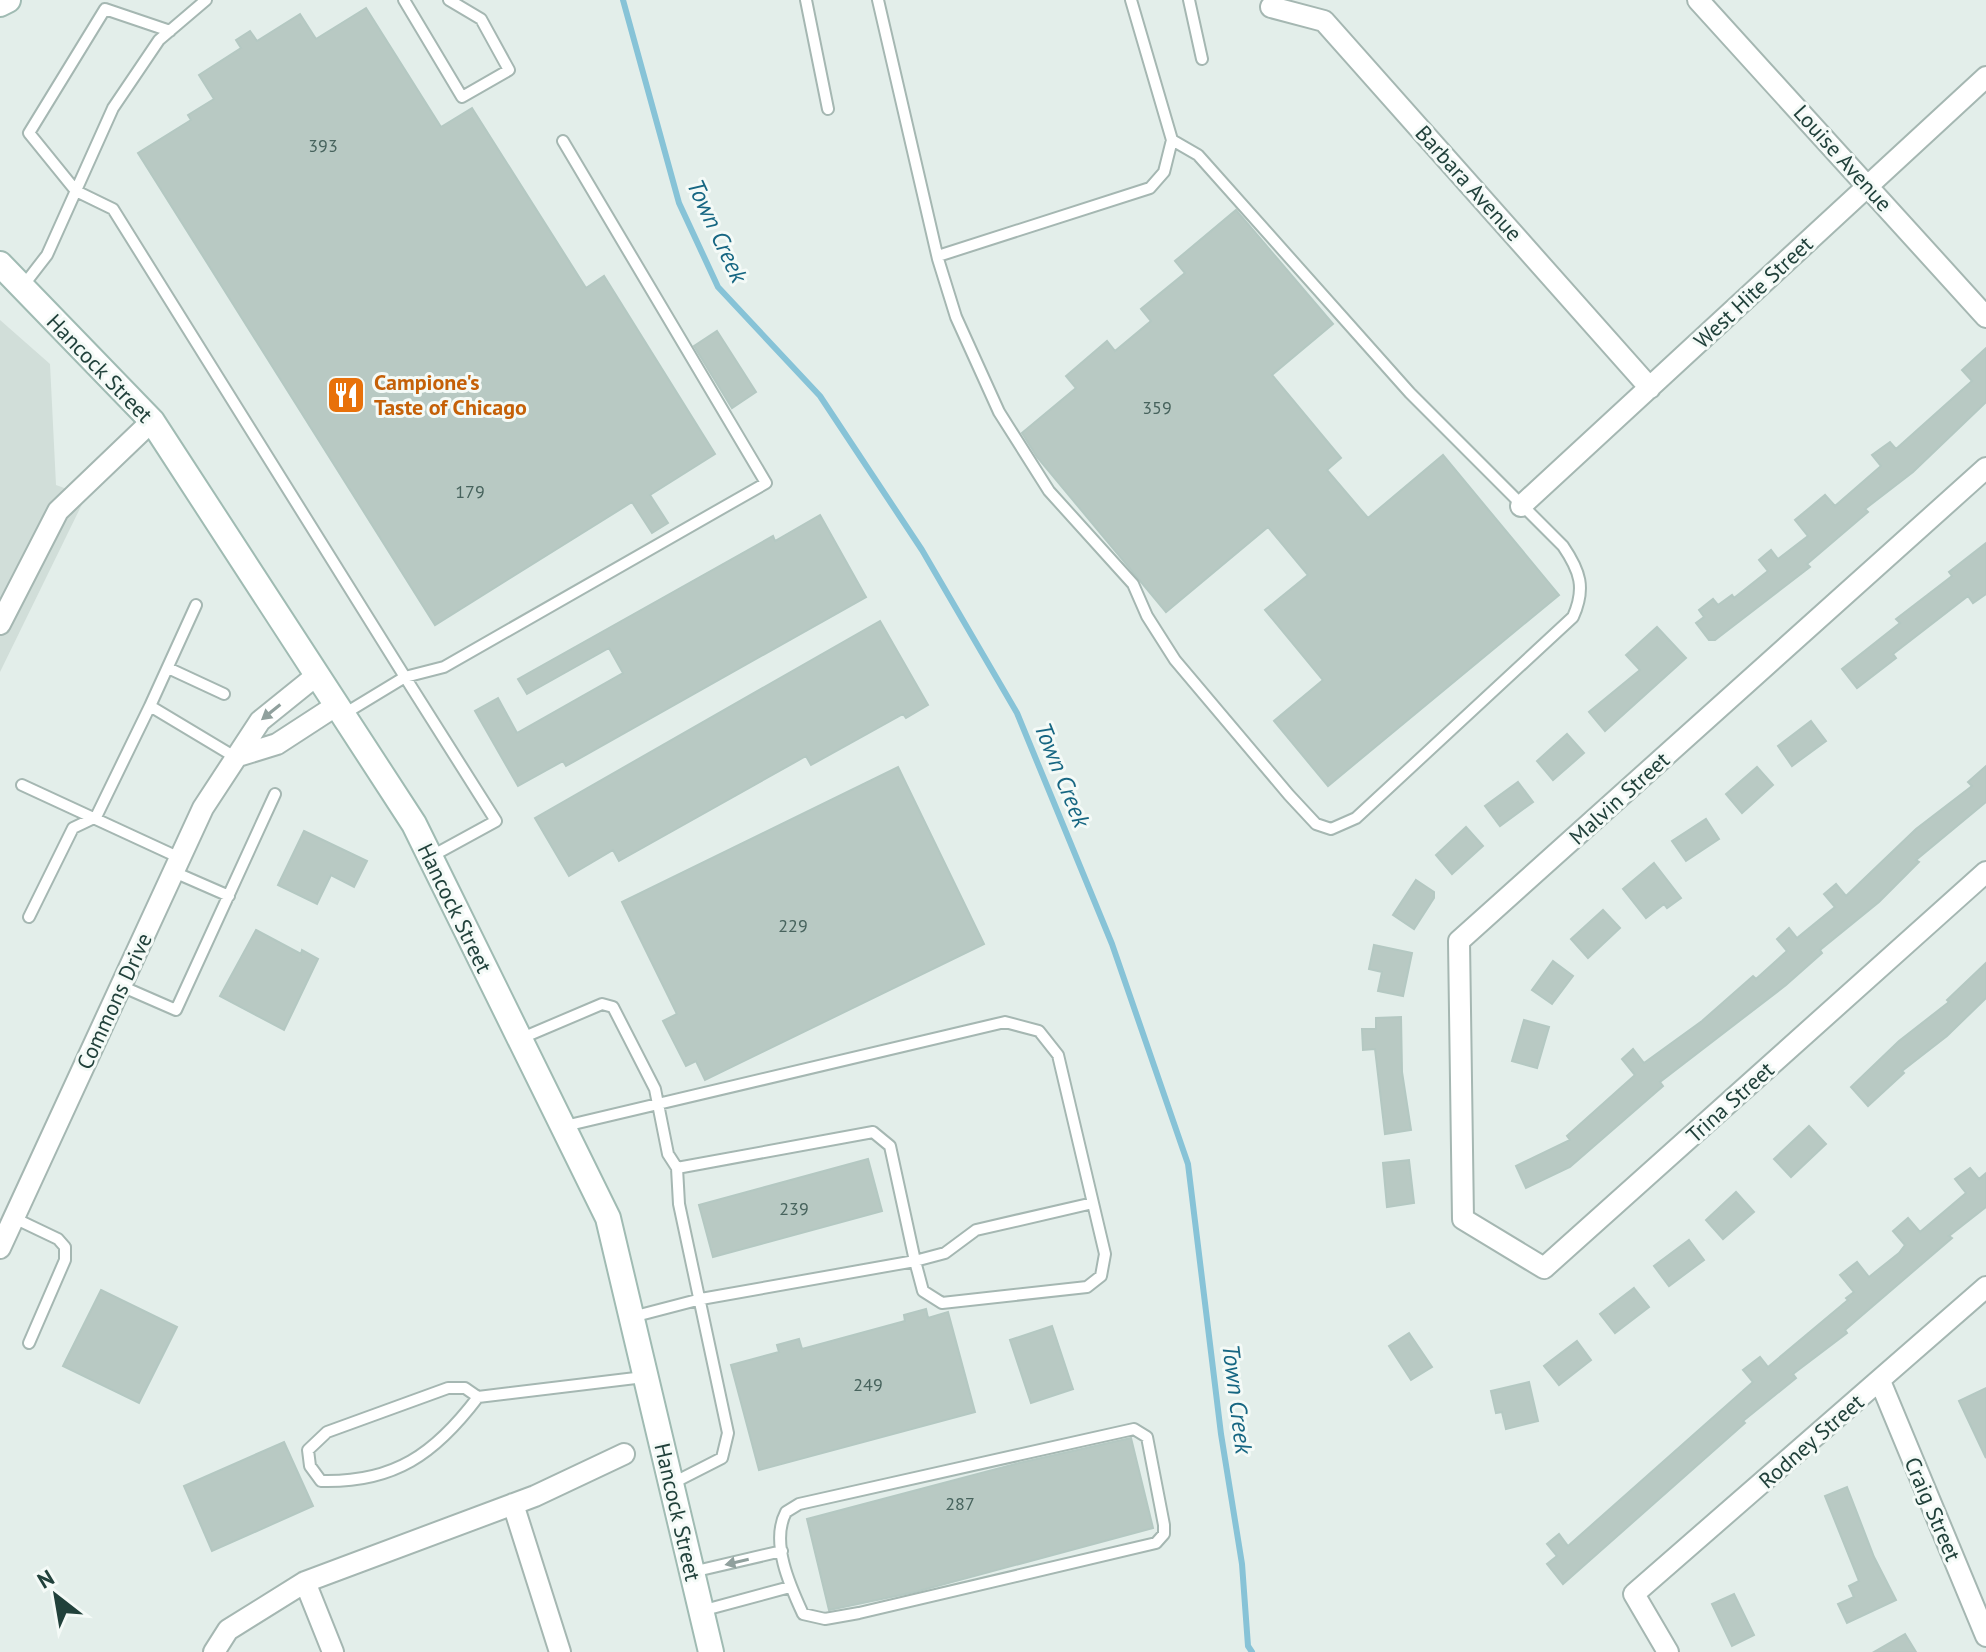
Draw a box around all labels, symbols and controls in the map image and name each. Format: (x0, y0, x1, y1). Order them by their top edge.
street label: Louise Avenue (1788, 99, 1898, 217)
street label: Barbara Avenue (1410, 119, 1528, 247)
house number: 393 (308, 134, 338, 157)
water label: Town Creek (680, 174, 755, 288)
street label: West Hite Street (1688, 229, 1819, 354)
street label: Hancock Street (41, 308, 159, 429)
place label: Campione's Taste of Chicago (374, 368, 527, 421)
restaurant icon: Campione's Taste of Chicago (325, 374, 367, 416)
house number: 359 (1142, 396, 1172, 419)
house number: 179 (455, 480, 485, 503)
one-way arrow (261, 703, 281, 719)
water label: Town Creek (1027, 718, 1098, 833)
street label: Malvin Street (1563, 745, 1675, 850)
street label: Hancock Street (412, 839, 499, 978)
house number: 229 (778, 914, 808, 937)
street label: Commons Drive (70, 928, 158, 1074)
street label: Trina Street (1680, 1055, 1780, 1149)
house number: 239 (779, 1197, 809, 1220)
water label: Town Creek (1215, 1342, 1260, 1457)
house number: 249 (853, 1373, 883, 1396)
street label: Rodney Street (1753, 1387, 1870, 1494)
street label: Hancock Street (649, 1440, 708, 1584)
street label: Craig Street (1899, 1453, 1968, 1566)
house number: 287 (945, 1492, 975, 1515)
north arrow (16, 1556, 96, 1636)
one-way arrow (725, 1556, 750, 1568)
text: N (32, 1563, 59, 1595)

